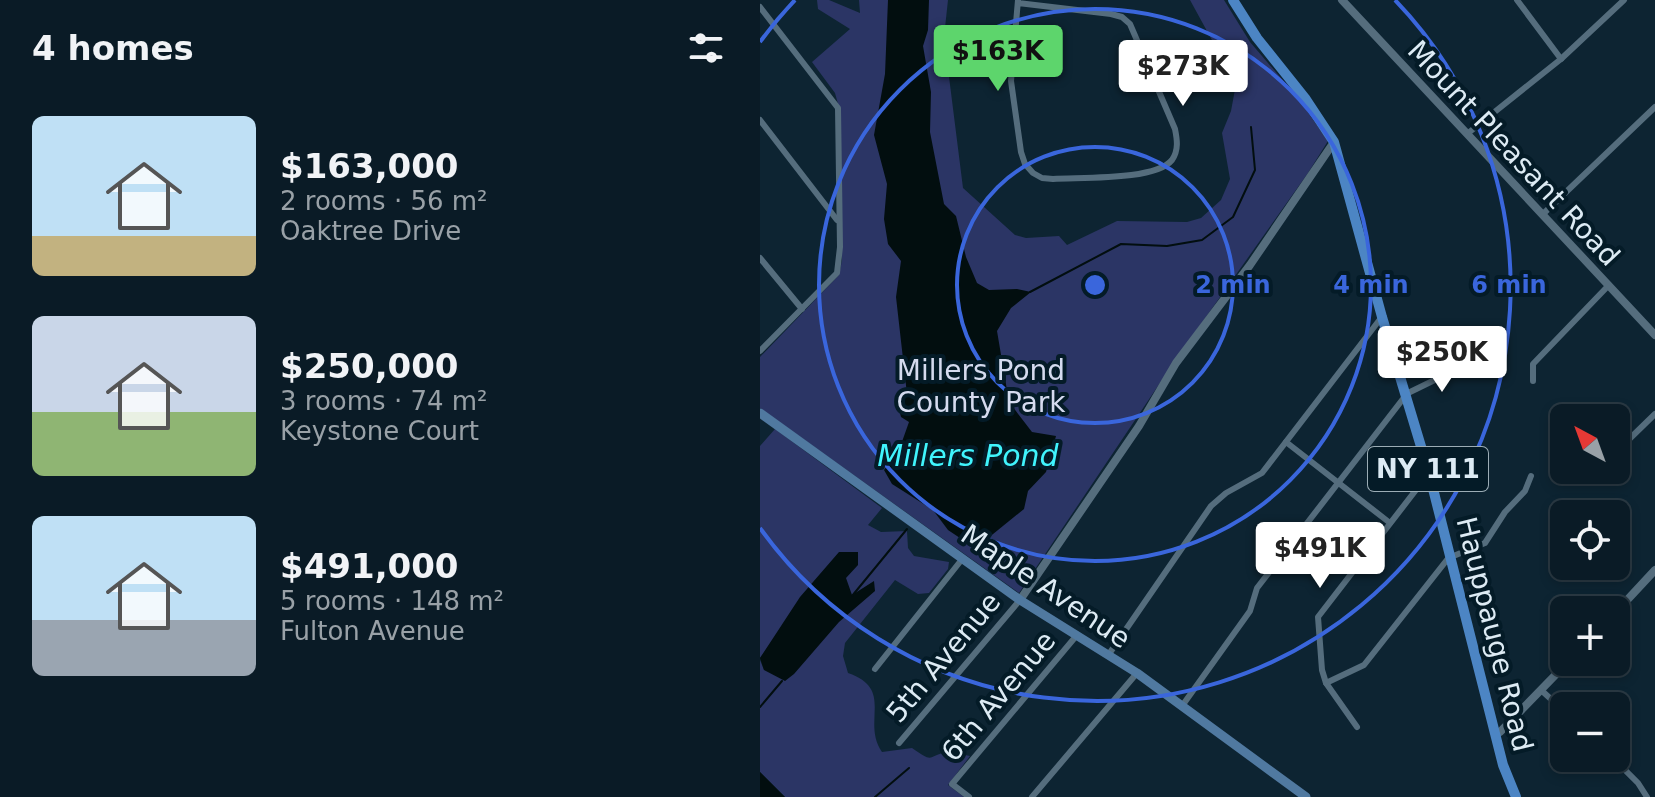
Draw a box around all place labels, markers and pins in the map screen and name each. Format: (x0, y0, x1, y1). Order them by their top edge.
pin: $163K (942, 25, 1054, 93)
pin: $273K (1127, 40, 1239, 108)
centre of rings (1081, 271, 1109, 299)
pin: $250K (1386, 326, 1498, 394)
pin: $491K (1264, 522, 1376, 590)

